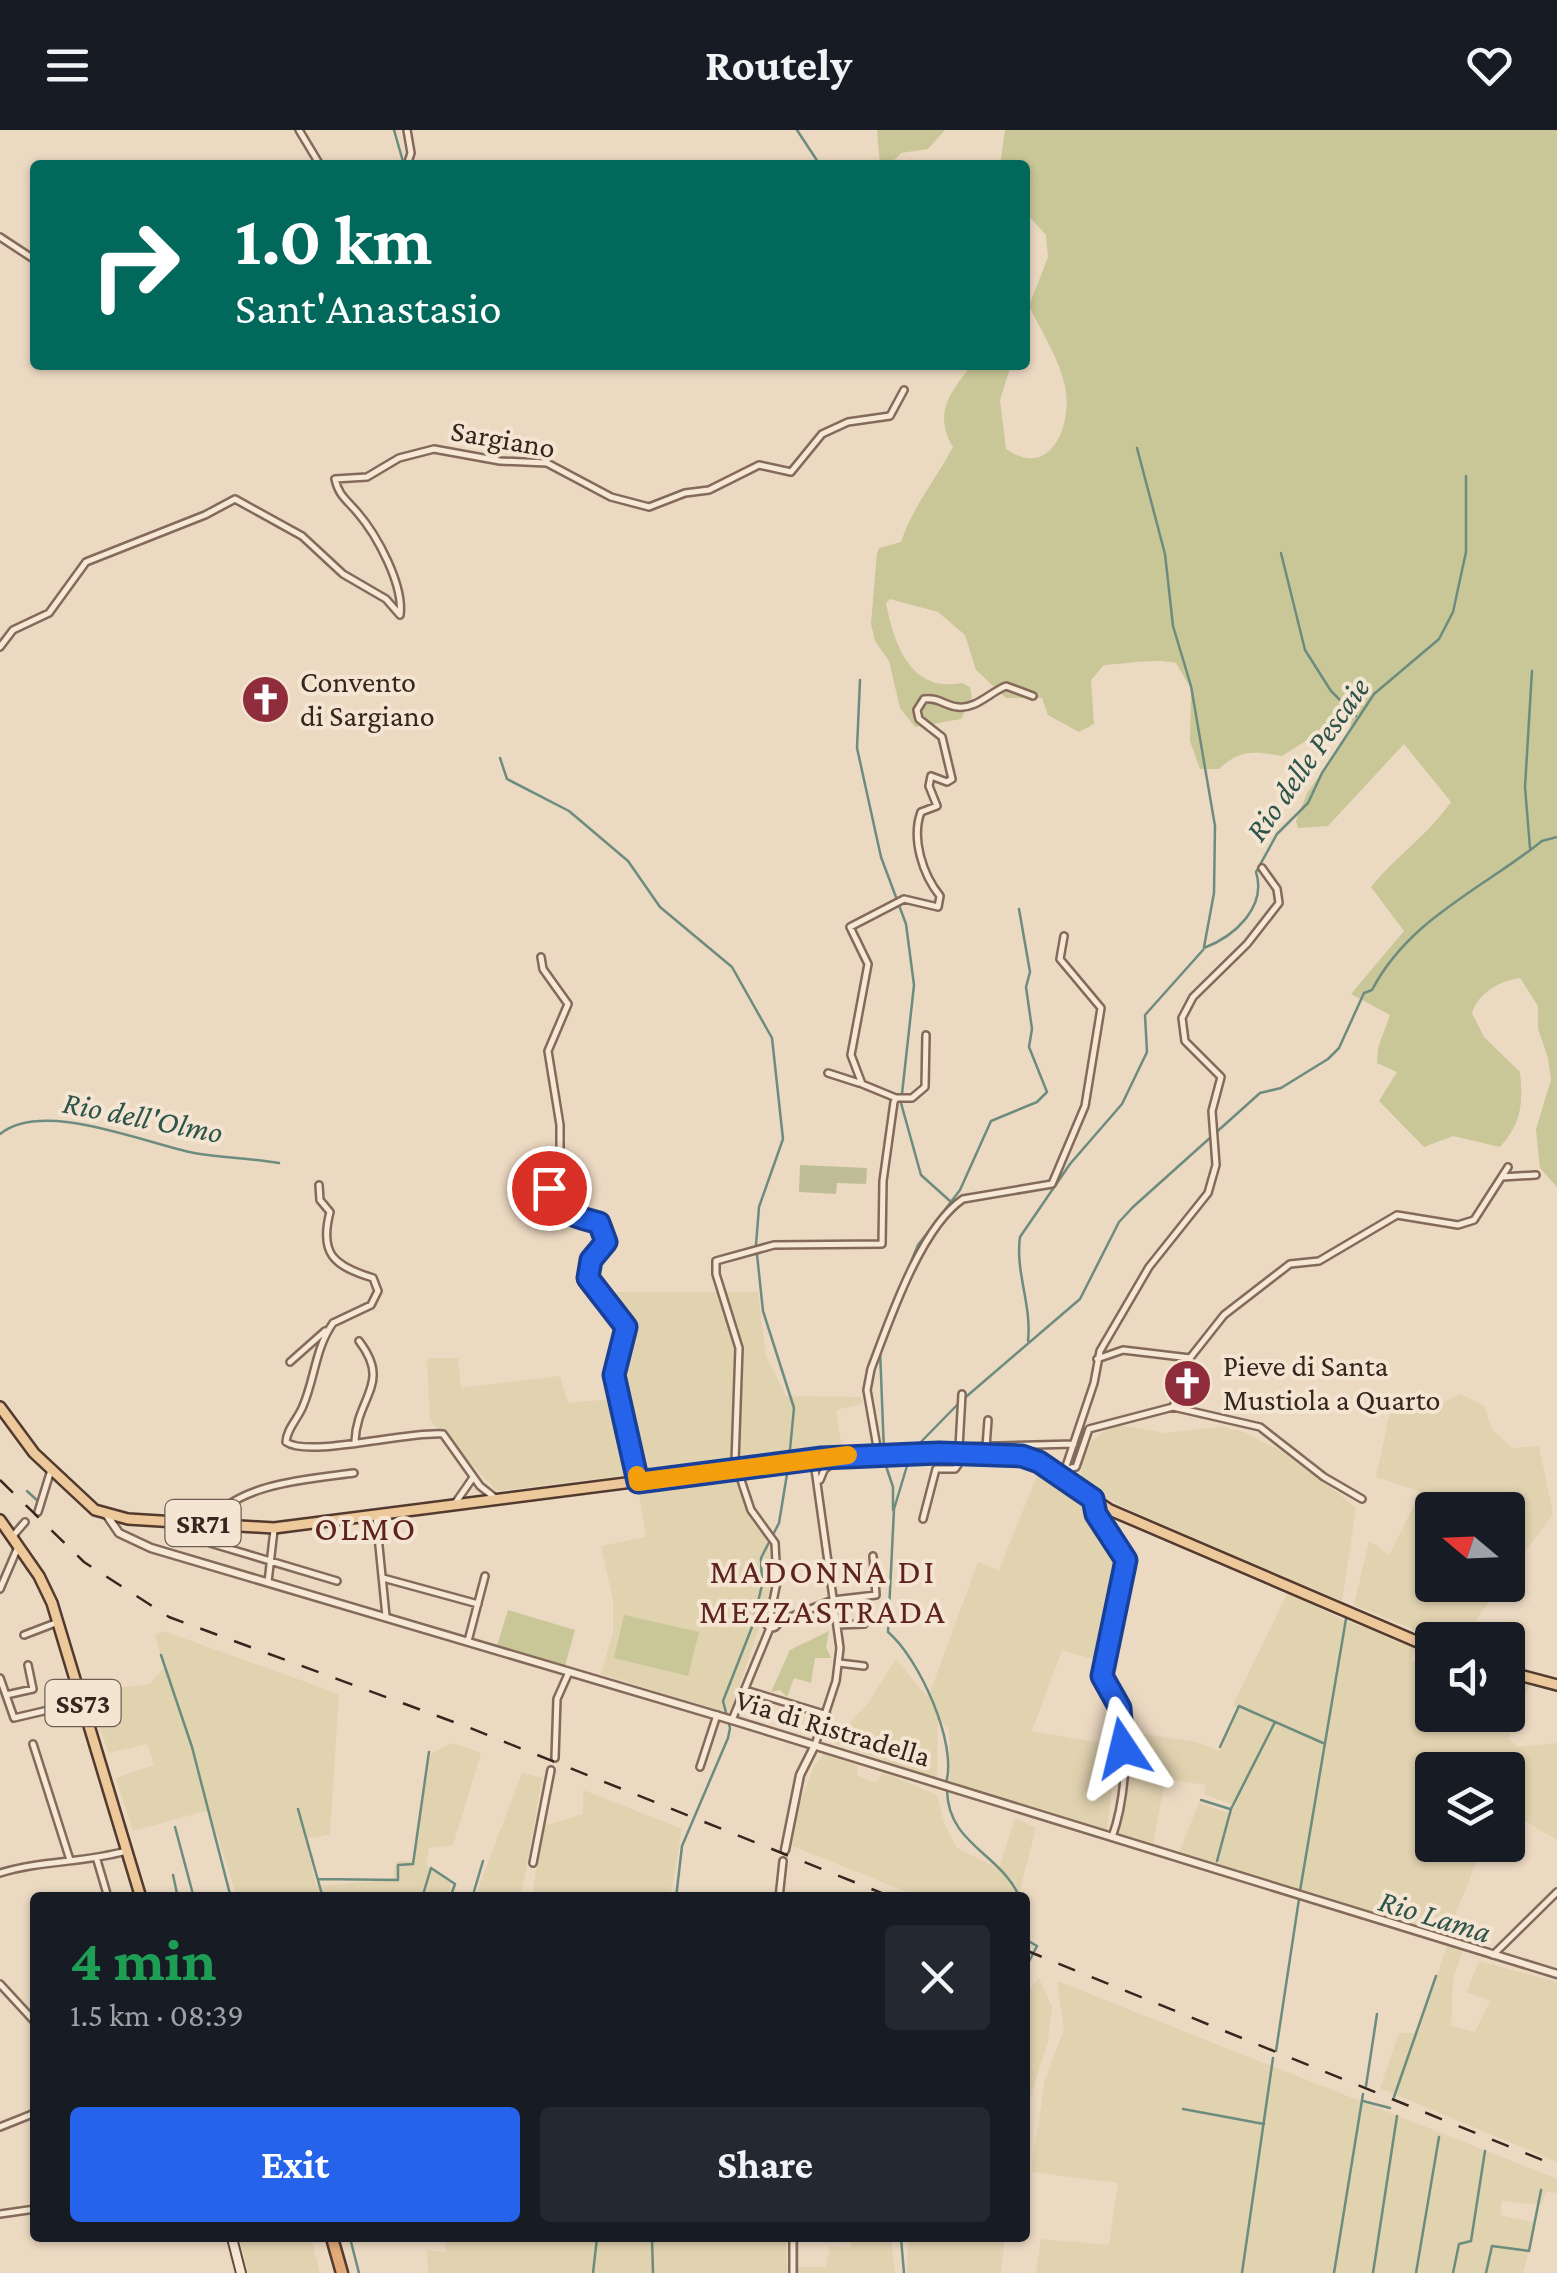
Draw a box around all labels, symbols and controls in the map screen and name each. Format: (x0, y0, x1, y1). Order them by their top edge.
icon: menu (40, 38, 95, 93)
icon: heart (1462, 38, 1517, 93)
text: Routely (705, 40, 852, 90)
icon: right (70, 200, 200, 330)
text: 1.0 km (235, 201, 432, 279)
text: Sant'Anastasio (235, 283, 502, 333)
street label: Sargiano (448, 413, 558, 465)
place label: Convento di Sargiano (300, 665, 435, 733)
water label: Rio delle Pescaie (1237, 670, 1377, 848)
church icon: Convento di Sargiano (239, 673, 291, 725)
water label: Rio dell'Olmo (60, 1084, 226, 1150)
pin (507, 1146, 592, 1231)
icon: arrive (522, 1161, 577, 1216)
place label: Pieve di Santa Mustiola a Quarto (1223, 1349, 1440, 1416)
church icon: Pieve di Santa Mustiola a Quarto (1162, 1357, 1214, 1409)
north arrow (1415, 1492, 1525, 1602)
map controls (1415, 1492, 1525, 1862)
road number: SR71 (166, 1500, 240, 1546)
district label: OLMO (314, 1509, 418, 1548)
district label: MADONNA DI MEZZASTRADA (699, 1552, 947, 1631)
button: sound (1415, 1622, 1525, 1732)
road number: SS73 (46, 1680, 120, 1726)
street label: Via di Ristradella (732, 1682, 935, 1773)
position arrow (1071, 1696, 1175, 1800)
button: layers (1415, 1752, 1525, 1862)
water label: Rio Lama (1375, 1882, 1495, 1950)
button: close (885, 1925, 990, 2030)
text: 4 min (70, 1926, 217, 1993)
text: 1.5 km · 08:39 (70, 1997, 244, 2033)
button: Exit (70, 2107, 520, 2222)
button: Share (540, 2107, 990, 2222)

